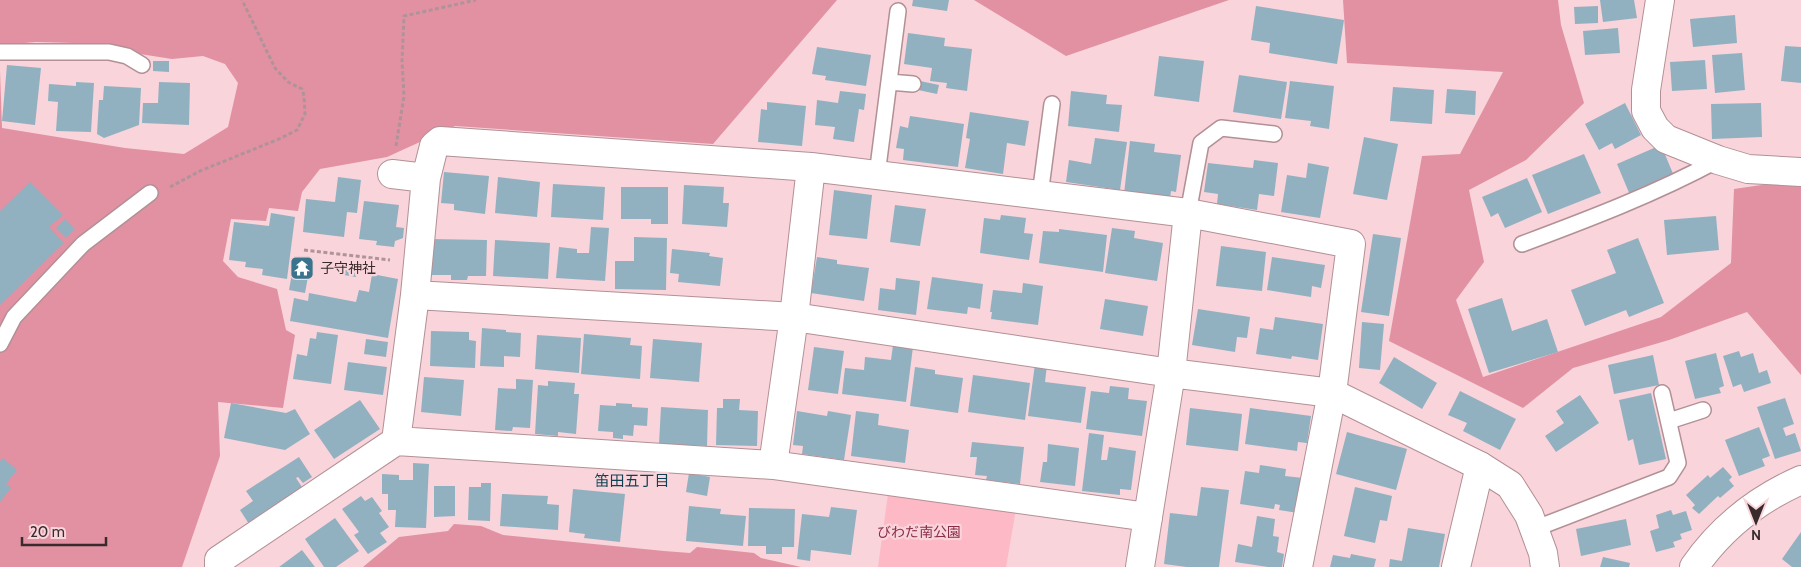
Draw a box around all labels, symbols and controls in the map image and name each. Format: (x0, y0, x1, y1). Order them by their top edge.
temple icon: 子守神社 (289, 255, 315, 281)
place label: 子守神社 (320, 259, 376, 277)
district label: 笛田五丁目 (594, 472, 670, 490)
north arrow (1731, 497, 1781, 547)
scale bar (22, 514, 106, 546)
text: 20 m (30, 523, 65, 541)
park label: びわだ南公園 (877, 523, 961, 541)
text: N (1751, 526, 1761, 544)

